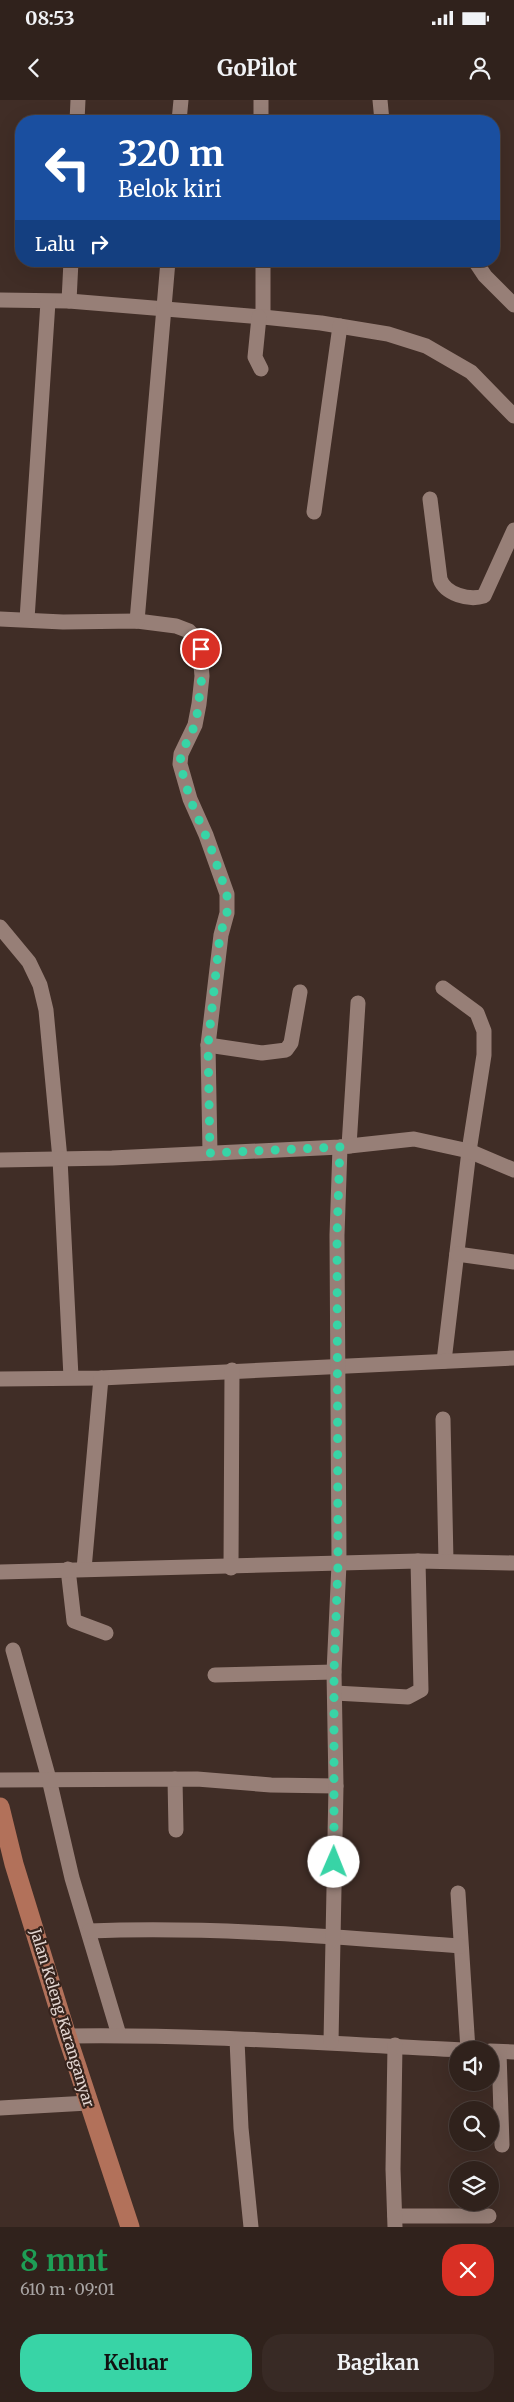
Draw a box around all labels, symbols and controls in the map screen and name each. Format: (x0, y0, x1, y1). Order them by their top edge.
text: 08:53 (25, 6, 75, 30)
icon: back (20, 54, 48, 82)
text: GoPilot (217, 54, 297, 82)
icon: person (466, 54, 494, 82)
text: 320 m (118, 132, 224, 176)
icon: left (35, 135, 100, 200)
text: Belok kiri (118, 175, 222, 203)
icon: right (85, 230, 113, 258)
text: Lalu (35, 232, 75, 256)
pin (180, 628, 222, 670)
icon: arrive (187, 635, 215, 663)
position arrow (307, 1835, 359, 1887)
street label: Jalan Keleng Karanganyar (26, 1925, 99, 2110)
map controls (449, 2041, 499, 2211)
button: sound (449, 2041, 499, 2091)
button: search (449, 2101, 499, 2151)
button: layers (449, 2161, 499, 2211)
text: 8 mnt (20, 2241, 108, 2279)
button: close (442, 2244, 494, 2296)
text: 610 m · 09:01 (20, 2279, 115, 2299)
button: Keluar (20, 2334, 252, 2392)
button: Bagikan (262, 2334, 494, 2392)

